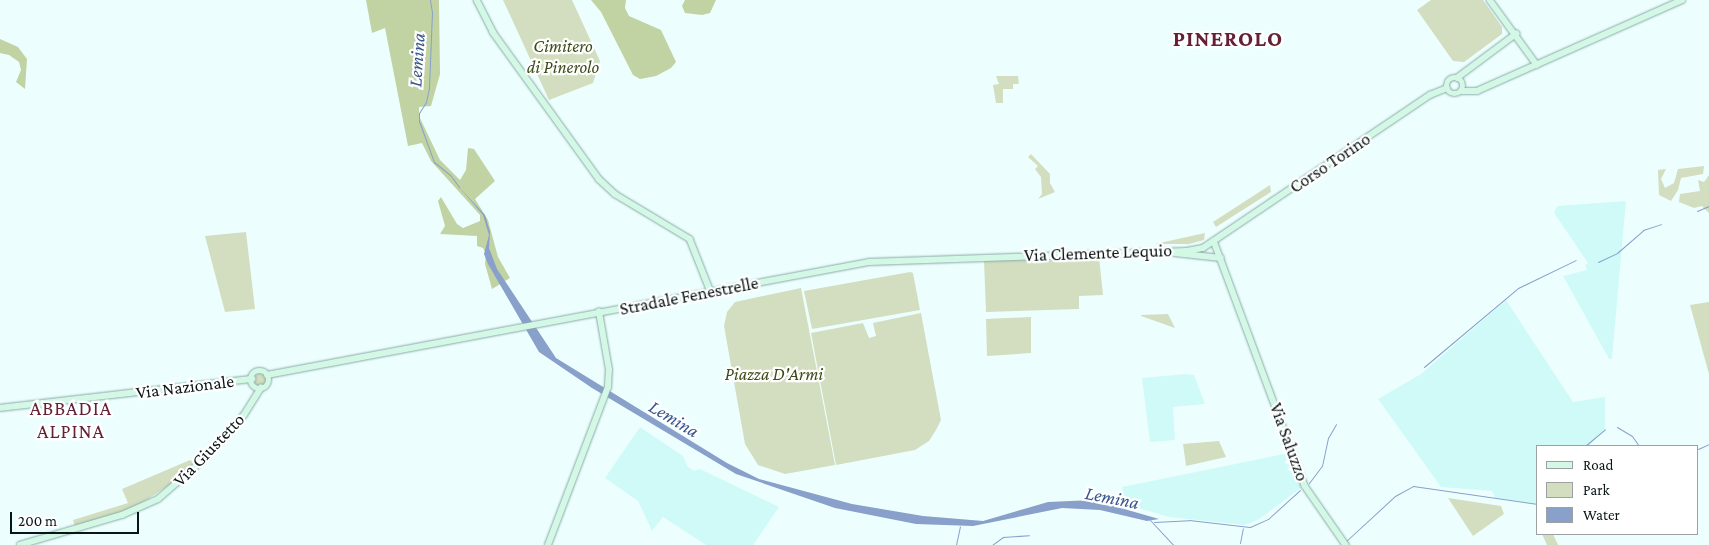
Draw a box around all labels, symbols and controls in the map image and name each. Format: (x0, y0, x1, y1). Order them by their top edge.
district label: PINEROLO (1172, 26, 1284, 52)
water label: Lemina (404, 32, 430, 88)
park label: Cimitero di Pinerolo (527, 36, 599, 78)
street label: Corso Torino (1285, 128, 1375, 198)
street label: Via Clemente Lequio (1024, 240, 1172, 266)
street label: Stradale Fenestrelle (618, 272, 760, 320)
park label: Piazza D'Armi (725, 363, 823, 385)
street label: Via Nazionale (135, 370, 235, 404)
water label: Lemina (645, 395, 703, 443)
district label: ABBADIA ALPINA (29, 397, 113, 444)
street label: Via Saluzzo (1265, 400, 1313, 484)
street label: Via Giustetto (169, 409, 249, 491)
legend (1536, 445, 1699, 535)
text: Road (1583, 457, 1613, 473)
water label: Lemina (1083, 482, 1141, 514)
text: Park (1583, 482, 1610, 498)
scale bar (12, 502, 141, 534)
text: Water (1583, 507, 1620, 523)
text: 200 m (18, 513, 57, 529)

